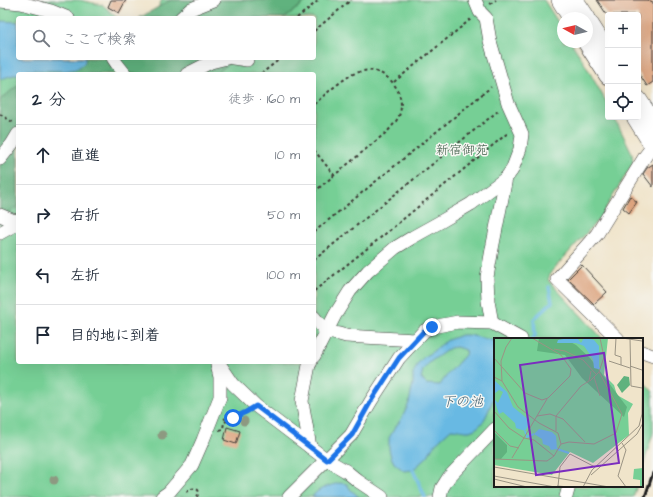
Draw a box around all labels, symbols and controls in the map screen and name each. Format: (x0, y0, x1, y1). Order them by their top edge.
north arrow (557, 12, 593, 48)
map controls (605, 12, 641, 120)
button: + (605, 12, 641, 48)
search box (16, 16, 316, 60)
icon: search (30, 27, 52, 49)
text: ここで検索 (62, 29, 137, 50)
button: − (605, 48, 641, 84)
button: locate (605, 84, 641, 120)
text: 2 分 (32, 88, 66, 112)
text: 徒歩 · 160 m (228, 90, 300, 108)
park label: 新宿御苑 (436, 141, 488, 159)
icon: ahead (32, 144, 54, 166)
text: 直進 (70, 145, 100, 166)
text: 10 m (275, 146, 300, 164)
icon: right (32, 204, 54, 226)
text: 右折 (70, 205, 100, 226)
text: 50 m (267, 206, 300, 224)
icon: left (32, 264, 54, 286)
text: 左折 (70, 265, 100, 286)
text: 100 m (267, 266, 300, 284)
route end (423, 318, 441, 336)
icon: arrive (32, 324, 54, 346)
text: 目的地に到着 (70, 325, 160, 346)
inset map (494, 338, 643, 487)
water label: 下の池 (441, 392, 484, 412)
route start (224, 409, 242, 427)

